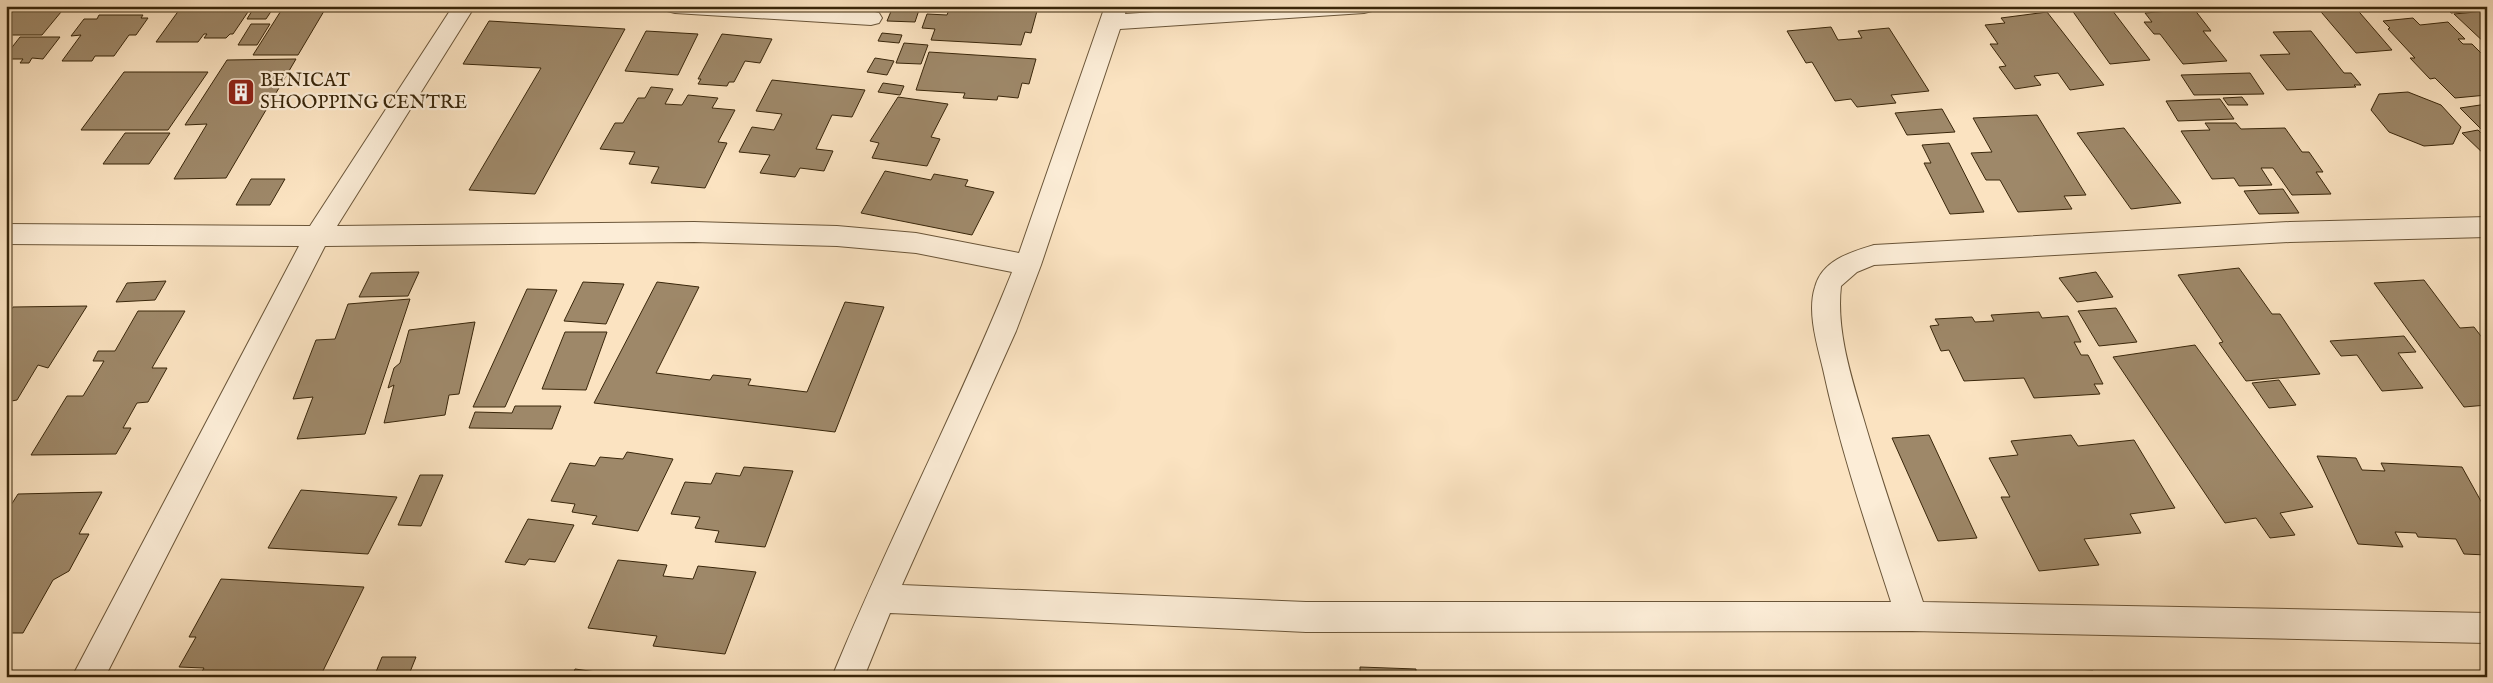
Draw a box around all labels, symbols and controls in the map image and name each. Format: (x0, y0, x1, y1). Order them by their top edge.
place label: BENICAT SHOOPPING CENTRE (260, 69, 467, 115)
building icon: BENICAT SHOOPPING CENTRE (226, 77, 256, 107)

